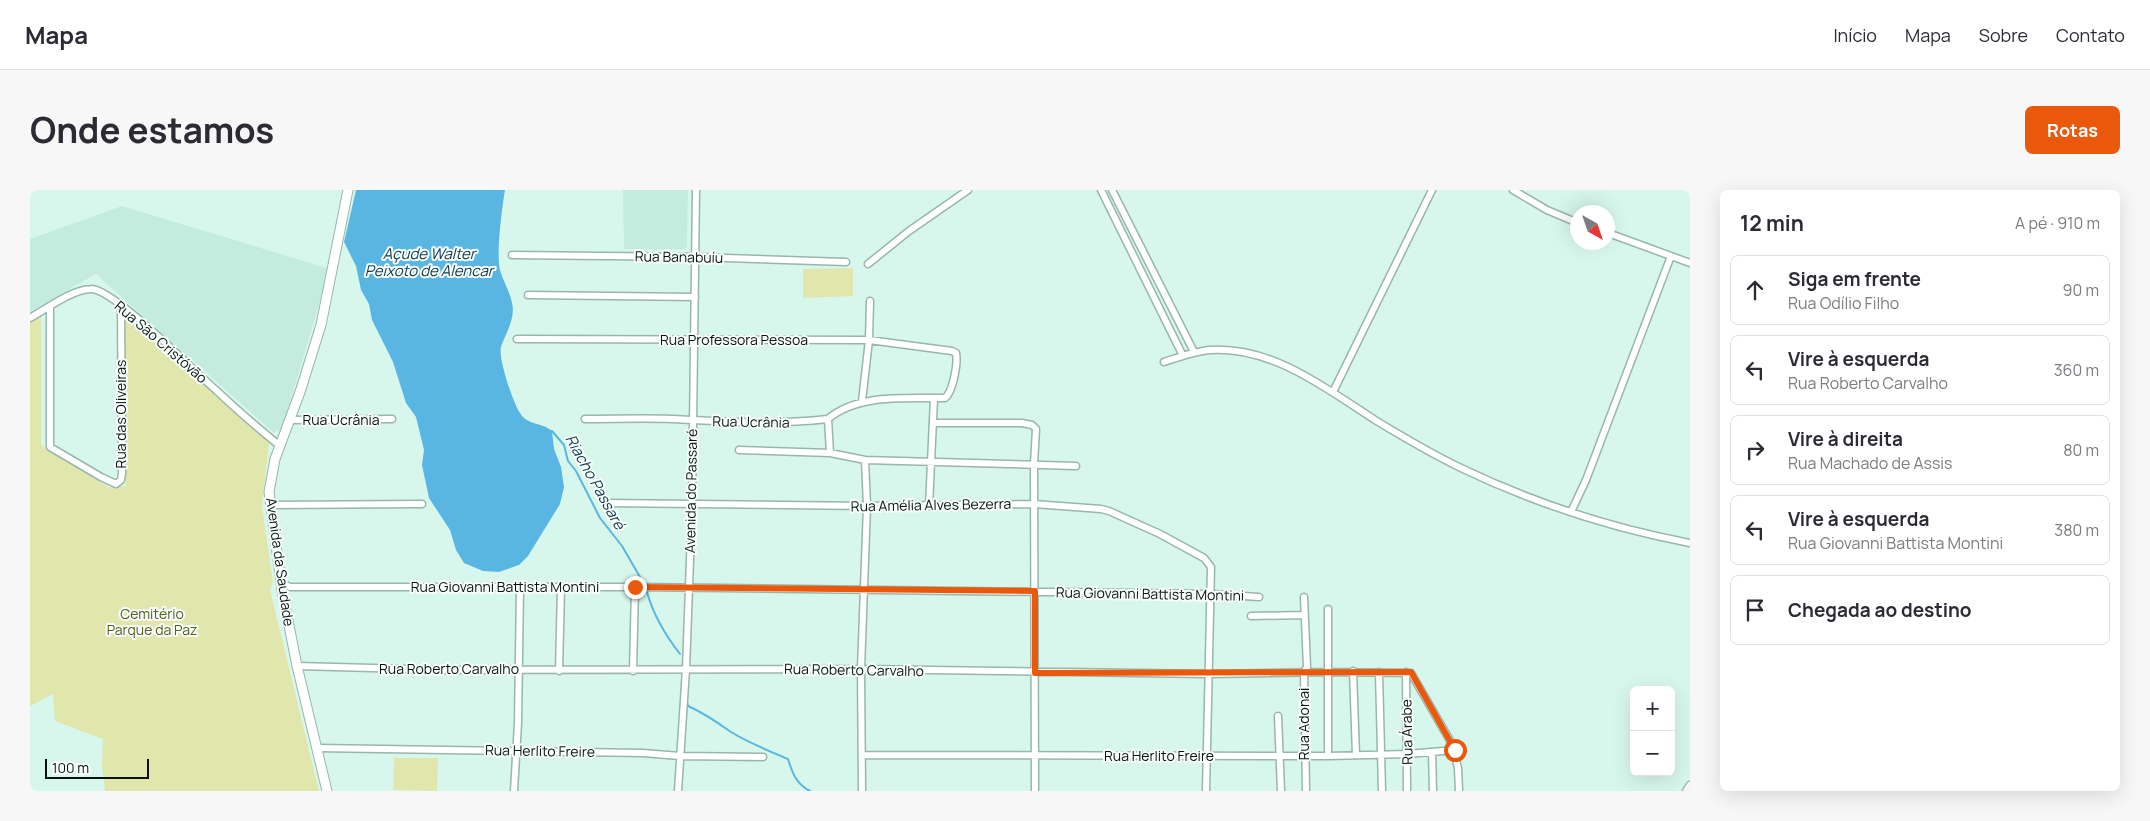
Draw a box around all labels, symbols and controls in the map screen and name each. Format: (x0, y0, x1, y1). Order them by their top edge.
text: Mapa (25, 18, 88, 51)
text: Início (1833, 23, 1877, 47)
text: Mapa (1905, 23, 1951, 47)
text: Sobre (1979, 23, 2028, 47)
text: Contato (2056, 23, 2125, 47)
text: Onde estamos (30, 106, 274, 154)
button: Rotas (2025, 106, 2120, 154)
north arrow (1570, 205, 1615, 250)
text: 12 min (1740, 209, 1804, 237)
text: A pé · 910 m (2015, 212, 2100, 234)
water label: Açude Walter Peixoto de Alencar (365, 243, 496, 281)
street label: Rua Banabuíu (635, 246, 723, 267)
text: Siga em frente (1788, 266, 1921, 292)
icon: ahead (1741, 276, 1769, 304)
text: 90 m (2063, 279, 2099, 301)
text: Rua Odílio Filho (1788, 292, 1899, 314)
street label: Rua São Cristóvão (111, 296, 212, 387)
street label: Rua Professora Pessoa (660, 330, 808, 349)
text: Vire à esquerda (1788, 346, 1929, 372)
icon: left (1741, 356, 1769, 384)
text: 360 m (2054, 359, 2099, 381)
street label: Rua das Oliveiras (111, 360, 130, 468)
text: Rua Roberto Carvalho (1788, 372, 1948, 394)
street label: Rua Ucrânia (302, 410, 380, 429)
street label: Rua Ucrânia (712, 411, 790, 432)
text: Vire à direita (1788, 426, 1903, 452)
street label: Avenida do Passaré (680, 429, 701, 553)
water label: Riacho Passaré (561, 430, 631, 534)
icon: right (1741, 436, 1769, 464)
text: 80 m (2063, 439, 2099, 461)
text: Rua Machado de Assis (1788, 452, 1953, 474)
street label: Rua Amélia Alves Bezerra (851, 494, 1011, 515)
street label: Avenida da Saudade (262, 496, 299, 627)
text: Vire à esquerda (1788, 506, 1929, 532)
icon: left (1741, 516, 1769, 544)
text: 380 m (2054, 519, 2099, 541)
text: Rua Giovanni Battista Montini (1788, 532, 2003, 554)
route end (624, 576, 647, 599)
street label: Rua Giovanni Battista Montini (411, 577, 599, 596)
street label: Rua Giovanni Battista Montini (1056, 582, 1244, 605)
icon: arrive (1741, 596, 1769, 624)
text: Chegada ao destino (1788, 597, 1971, 623)
park label: Cemitério Parque da Paz (107, 604, 197, 639)
street label: Rua Roberto Carvalho (379, 659, 519, 678)
street label: Rua Roberto Carvalho (784, 659, 924, 680)
map controls (1630, 686, 1675, 776)
button: + (1630, 686, 1675, 731)
street label: Rua Adonai (1294, 688, 1313, 760)
street label: Rua Árabe (1396, 699, 1417, 765)
button: − (1630, 731, 1675, 776)
route start (1444, 739, 1467, 762)
street label: Rua Herlito Freire (485, 740, 595, 761)
street label: Rua Herlito Freire (1104, 746, 1214, 765)
scale bar (45, 756, 149, 779)
text: 100 m (52, 758, 89, 777)

